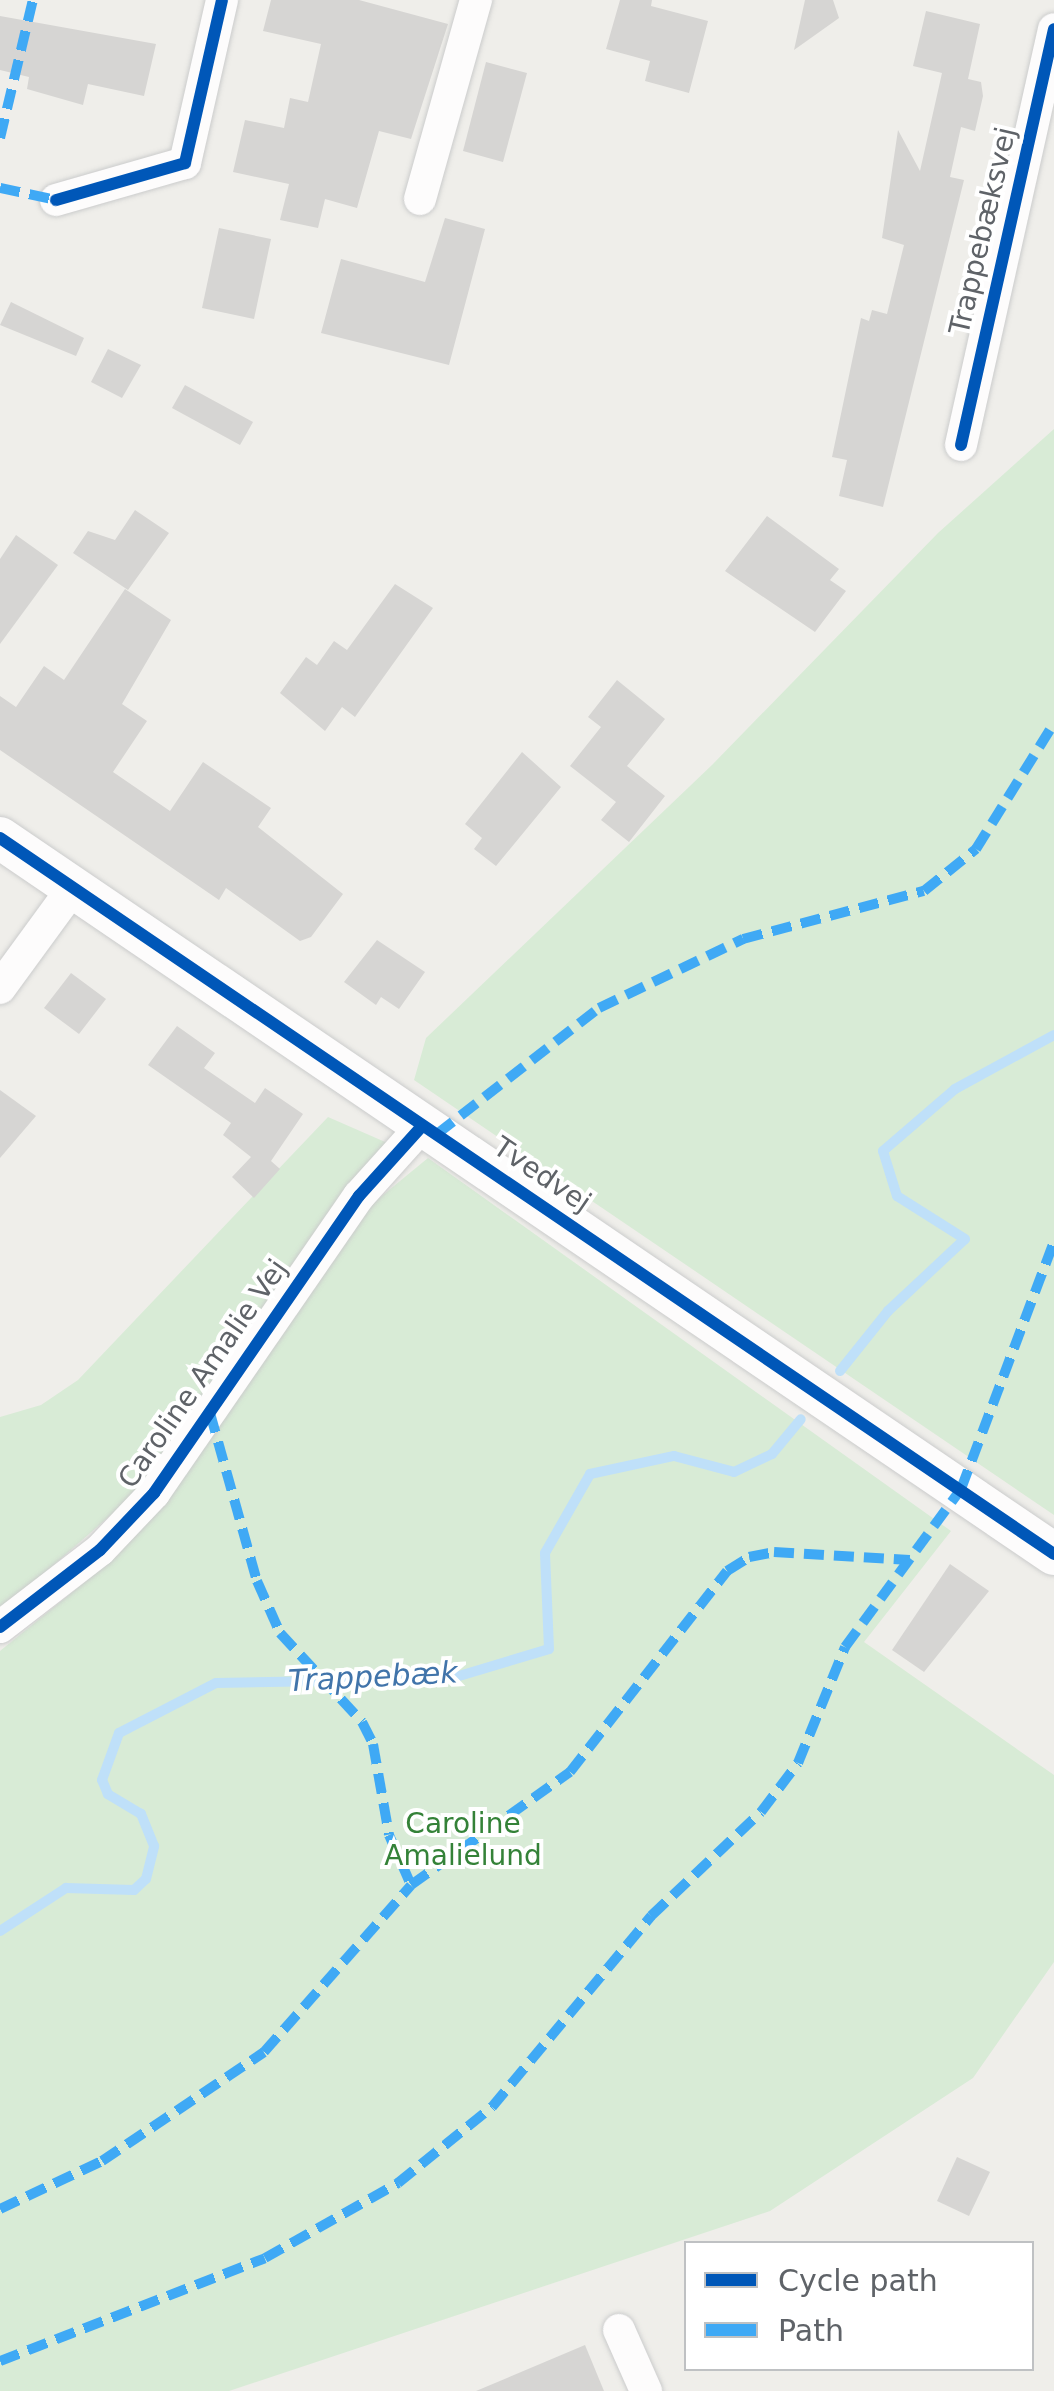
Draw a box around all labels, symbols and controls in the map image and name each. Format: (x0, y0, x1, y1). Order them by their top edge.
street label: Trappebæksvej (943, 124, 1023, 338)
street label: Tvedvej (487, 1130, 597, 1220)
street label: Caroline Amalie Vej (111, 1253, 295, 1495)
water label: Trappebæk (287, 1655, 459, 1699)
park label: Caroline Amalielund (384, 1807, 542, 1873)
legend (684, 2241, 1034, 2371)
text: Cycle path (778, 2263, 938, 2298)
text: Path (778, 2313, 844, 2348)

